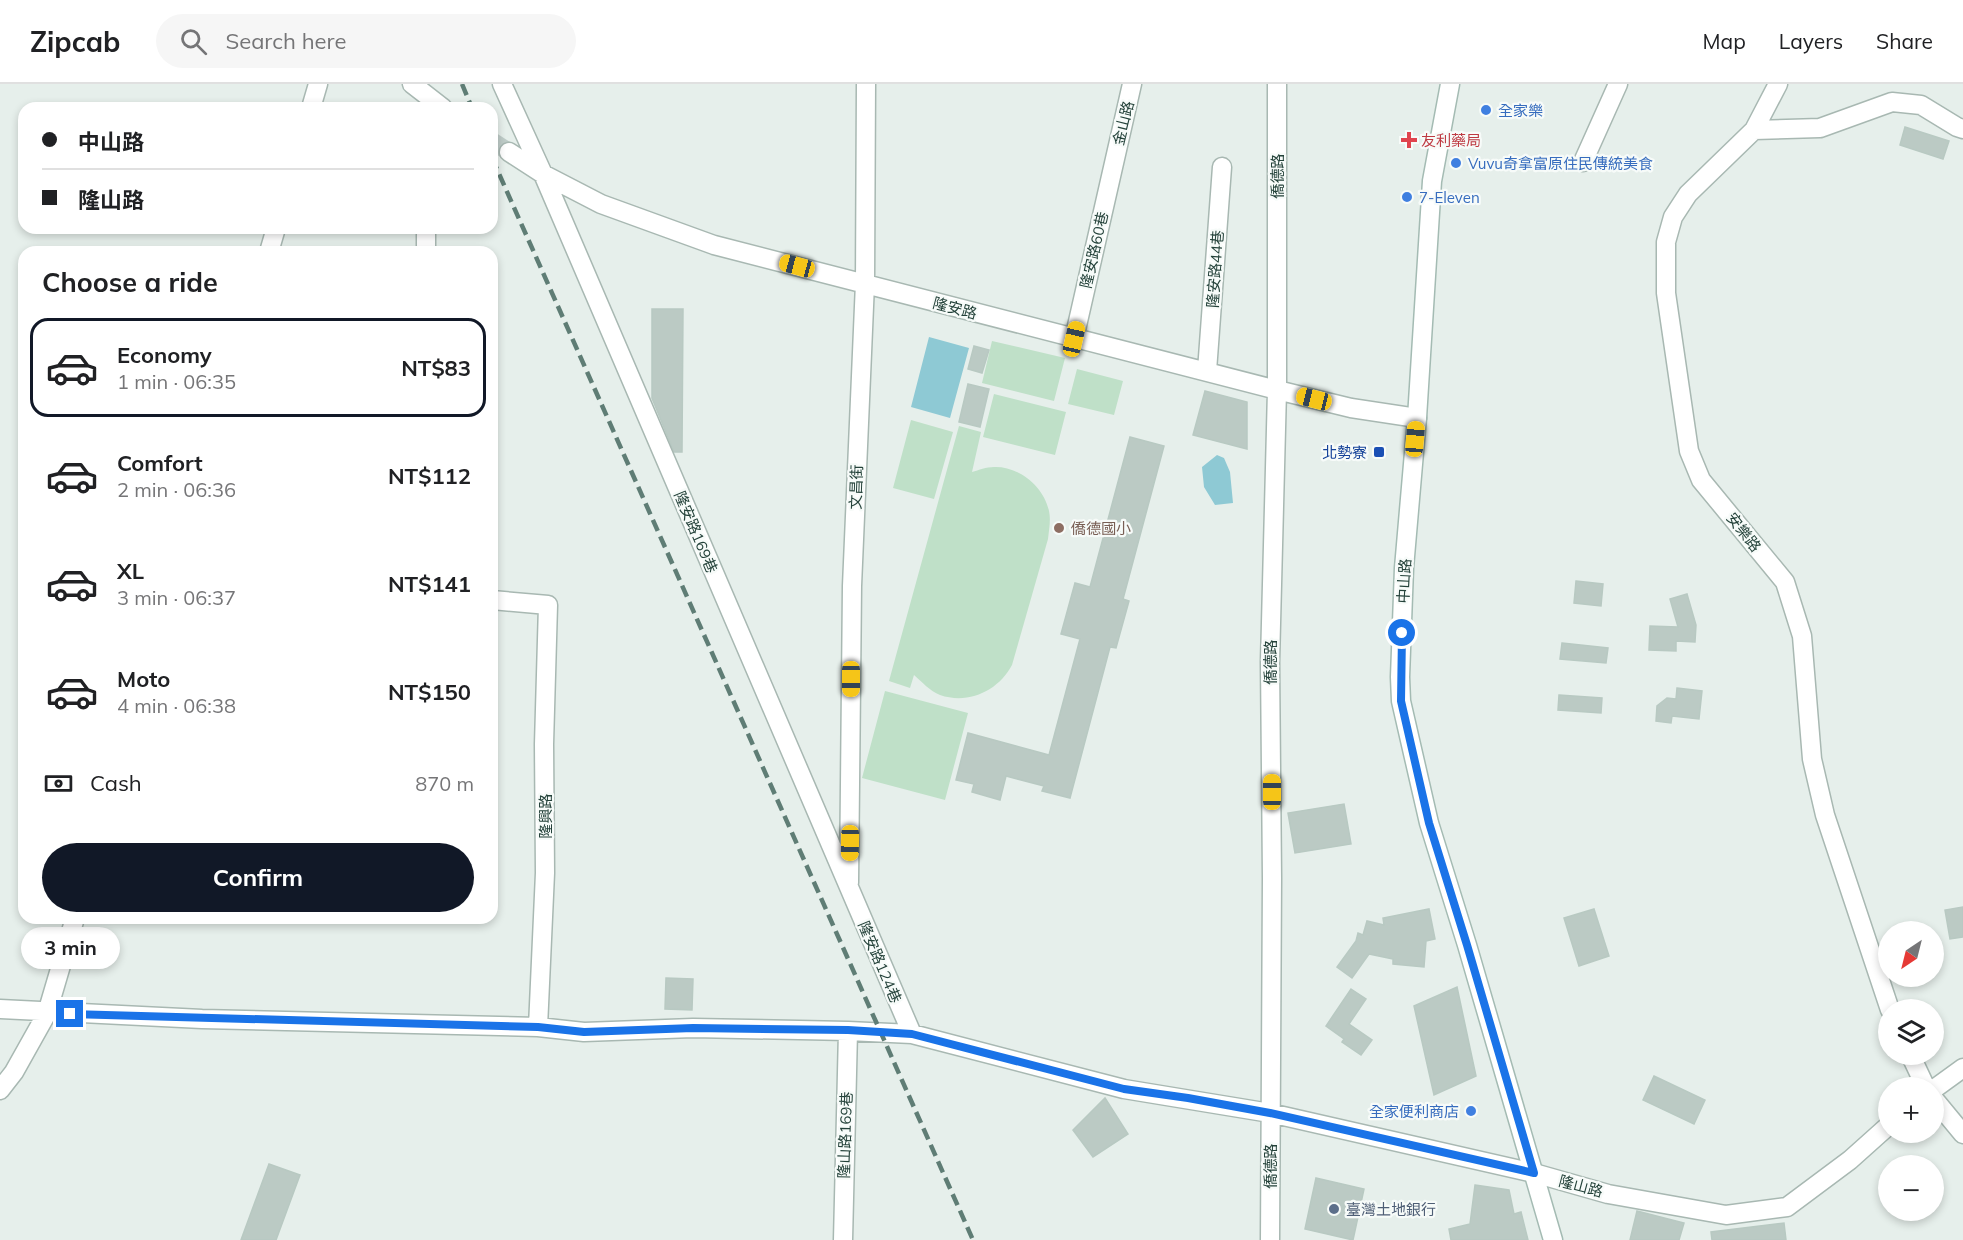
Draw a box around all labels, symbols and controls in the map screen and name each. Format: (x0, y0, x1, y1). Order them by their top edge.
search box (156, 14, 576, 68)
text: Zipcab (30, 24, 120, 59)
icon: search (177, 25, 210, 58)
text: Search here (225, 27, 346, 55)
text: Map (1703, 28, 1746, 54)
text: Layers (1779, 28, 1843, 54)
text: Share (1876, 28, 1933, 54)
street label: 金山路 (1108, 99, 1138, 147)
place label: 全家樂 (1498, 101, 1543, 120)
marker: 全家樂 (1479, 103, 1493, 117)
text: 中山路 (78, 128, 144, 156)
place label: 友利藥局 (1421, 131, 1481, 150)
marker: 友利藥局 (1402, 133, 1416, 147)
street label: 僑德路 (1268, 153, 1287, 199)
place label: Vuvu奇拿富原住民傳統美食 (1468, 154, 1653, 173)
marker: Vuvu奇拿富原住民傳統美食 (1449, 156, 1463, 170)
text: 隆山路 (78, 186, 144, 214)
place label: 7-Eleven (1419, 188, 1480, 207)
marker: 7-Eleven (1400, 190, 1414, 204)
street label: 隆安路60巷 (1076, 210, 1112, 290)
street label: 隆安路44巷 (1203, 229, 1227, 309)
car (777, 253, 817, 279)
text: Choose a ride (42, 265, 218, 299)
street label: 隆安路 (931, 293, 979, 323)
car (1061, 319, 1087, 359)
icon: car (45, 341, 99, 395)
text: Economy (117, 341, 212, 369)
text: NT$83 (401, 354, 471, 382)
text: 1 min · 06:35 (117, 369, 236, 394)
car (1294, 386, 1334, 412)
car (1404, 420, 1426, 458)
place label: 北勢寮 (1322, 443, 1367, 462)
marker: 北勢寮 (1372, 445, 1386, 459)
icon: car (45, 449, 99, 503)
text: Comfort (117, 449, 203, 477)
text: NT$112 (388, 462, 471, 490)
street label: 文昌街 (846, 464, 866, 510)
text: 2 min · 06:36 (117, 477, 236, 502)
street label: 隆安路169巷 (670, 488, 722, 576)
street label: 安樂路 (1723, 508, 1765, 556)
place label: 僑德國小 (1071, 519, 1131, 538)
marker: 僑德國小 (1052, 521, 1066, 535)
icon: car (45, 557, 99, 611)
text: XL (117, 557, 144, 585)
street label: 中山路 (1393, 558, 1415, 604)
text: NT$141 (388, 570, 471, 598)
text: 3 min · 06:37 (117, 585, 236, 610)
route start (1388, 619, 1415, 646)
street label: 僑德路 (1261, 639, 1280, 685)
car (842, 661, 860, 697)
icon: car (45, 665, 99, 719)
text: Moto (117, 665, 170, 693)
text: NT$150 (388, 678, 471, 706)
text: 4 min · 06:38 (117, 693, 236, 718)
icon: cash (42, 767, 75, 800)
text: Cash (90, 769, 142, 797)
text: 870 m (415, 771, 474, 796)
car (1263, 774, 1281, 810)
street label: 隆興路 (536, 793, 555, 839)
car (841, 825, 859, 861)
button: Confirm (42, 843, 474, 912)
street label: 隆安路124巷 (854, 918, 906, 1006)
north arrow (1878, 921, 1944, 987)
map controls (1878, 921, 1944, 1221)
callout: 3 min (20, 927, 119, 969)
text: 3 min (44, 935, 97, 960)
button: layers (1878, 999, 1944, 1065)
route end (56, 1000, 83, 1027)
button: + (1878, 1077, 1944, 1143)
street label: 隆山路169巷 (834, 1091, 856, 1179)
place label: 全家便利商店 (1369, 1102, 1459, 1121)
marker: 全家便利商店 (1464, 1104, 1478, 1118)
street label: 僑德路 (1261, 1143, 1280, 1189)
button: − (1878, 1155, 1944, 1221)
street label: 隆山路 (1557, 1171, 1605, 1201)
place label: 臺灣土地銀行 (1346, 1200, 1436, 1219)
marker: 臺灣土地銀行 (1327, 1202, 1341, 1216)

